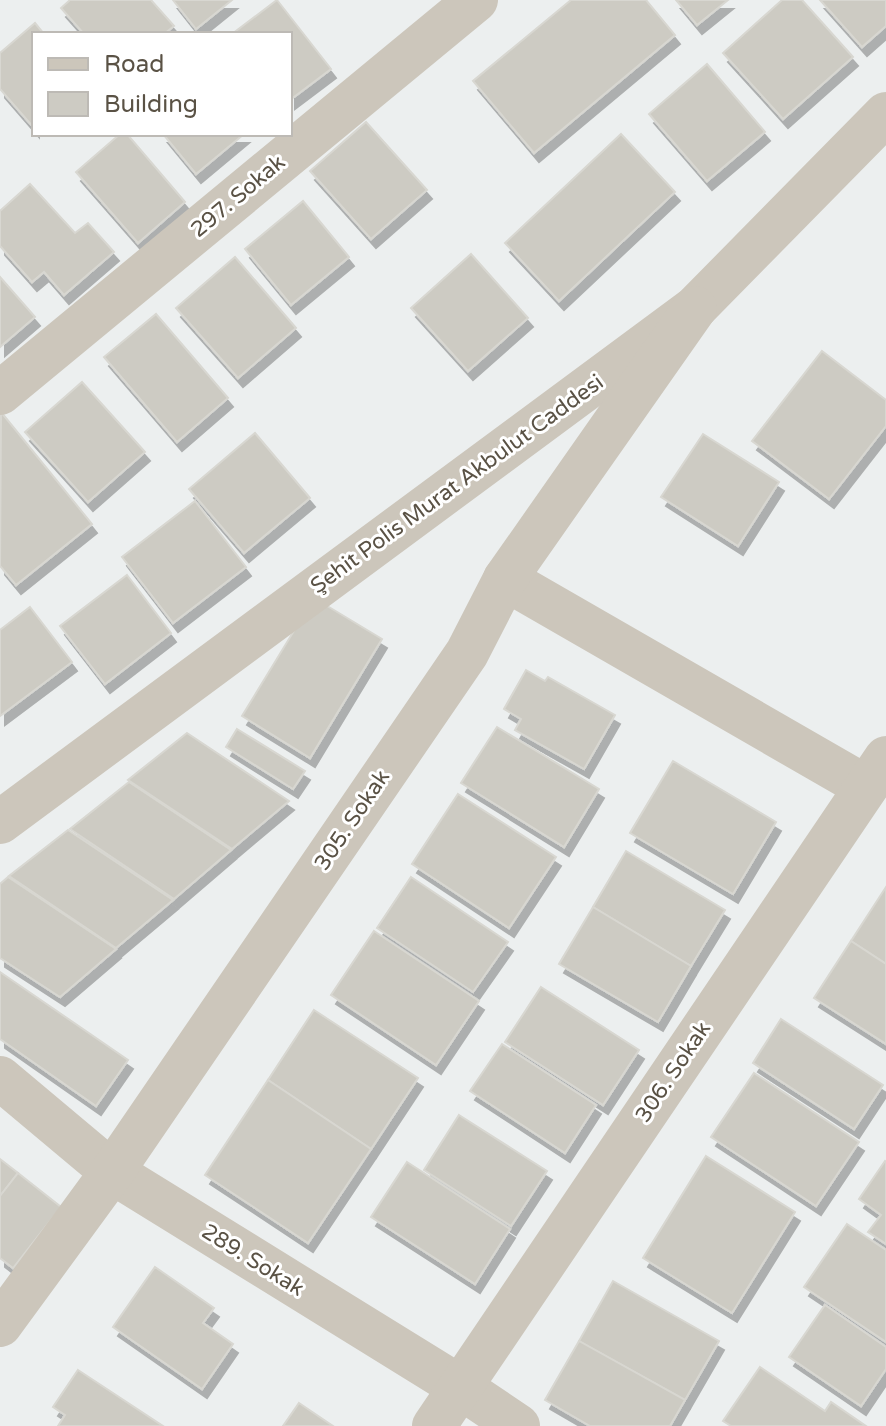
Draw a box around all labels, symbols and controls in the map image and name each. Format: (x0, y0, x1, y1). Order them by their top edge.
legend (32, 32, 292, 136)
text: Road (104, 50, 164, 79)
text: Building (104, 90, 198, 119)
street label: 297. Sokak (186, 149, 290, 243)
street label: Şehit Polis Murat Akbulut Caddesi (306, 369, 608, 599)
street label: 305. Sokak (309, 765, 395, 875)
street label: 306. Sokak (630, 1017, 716, 1127)
street label: 289. Sokak (197, 1218, 309, 1302)

